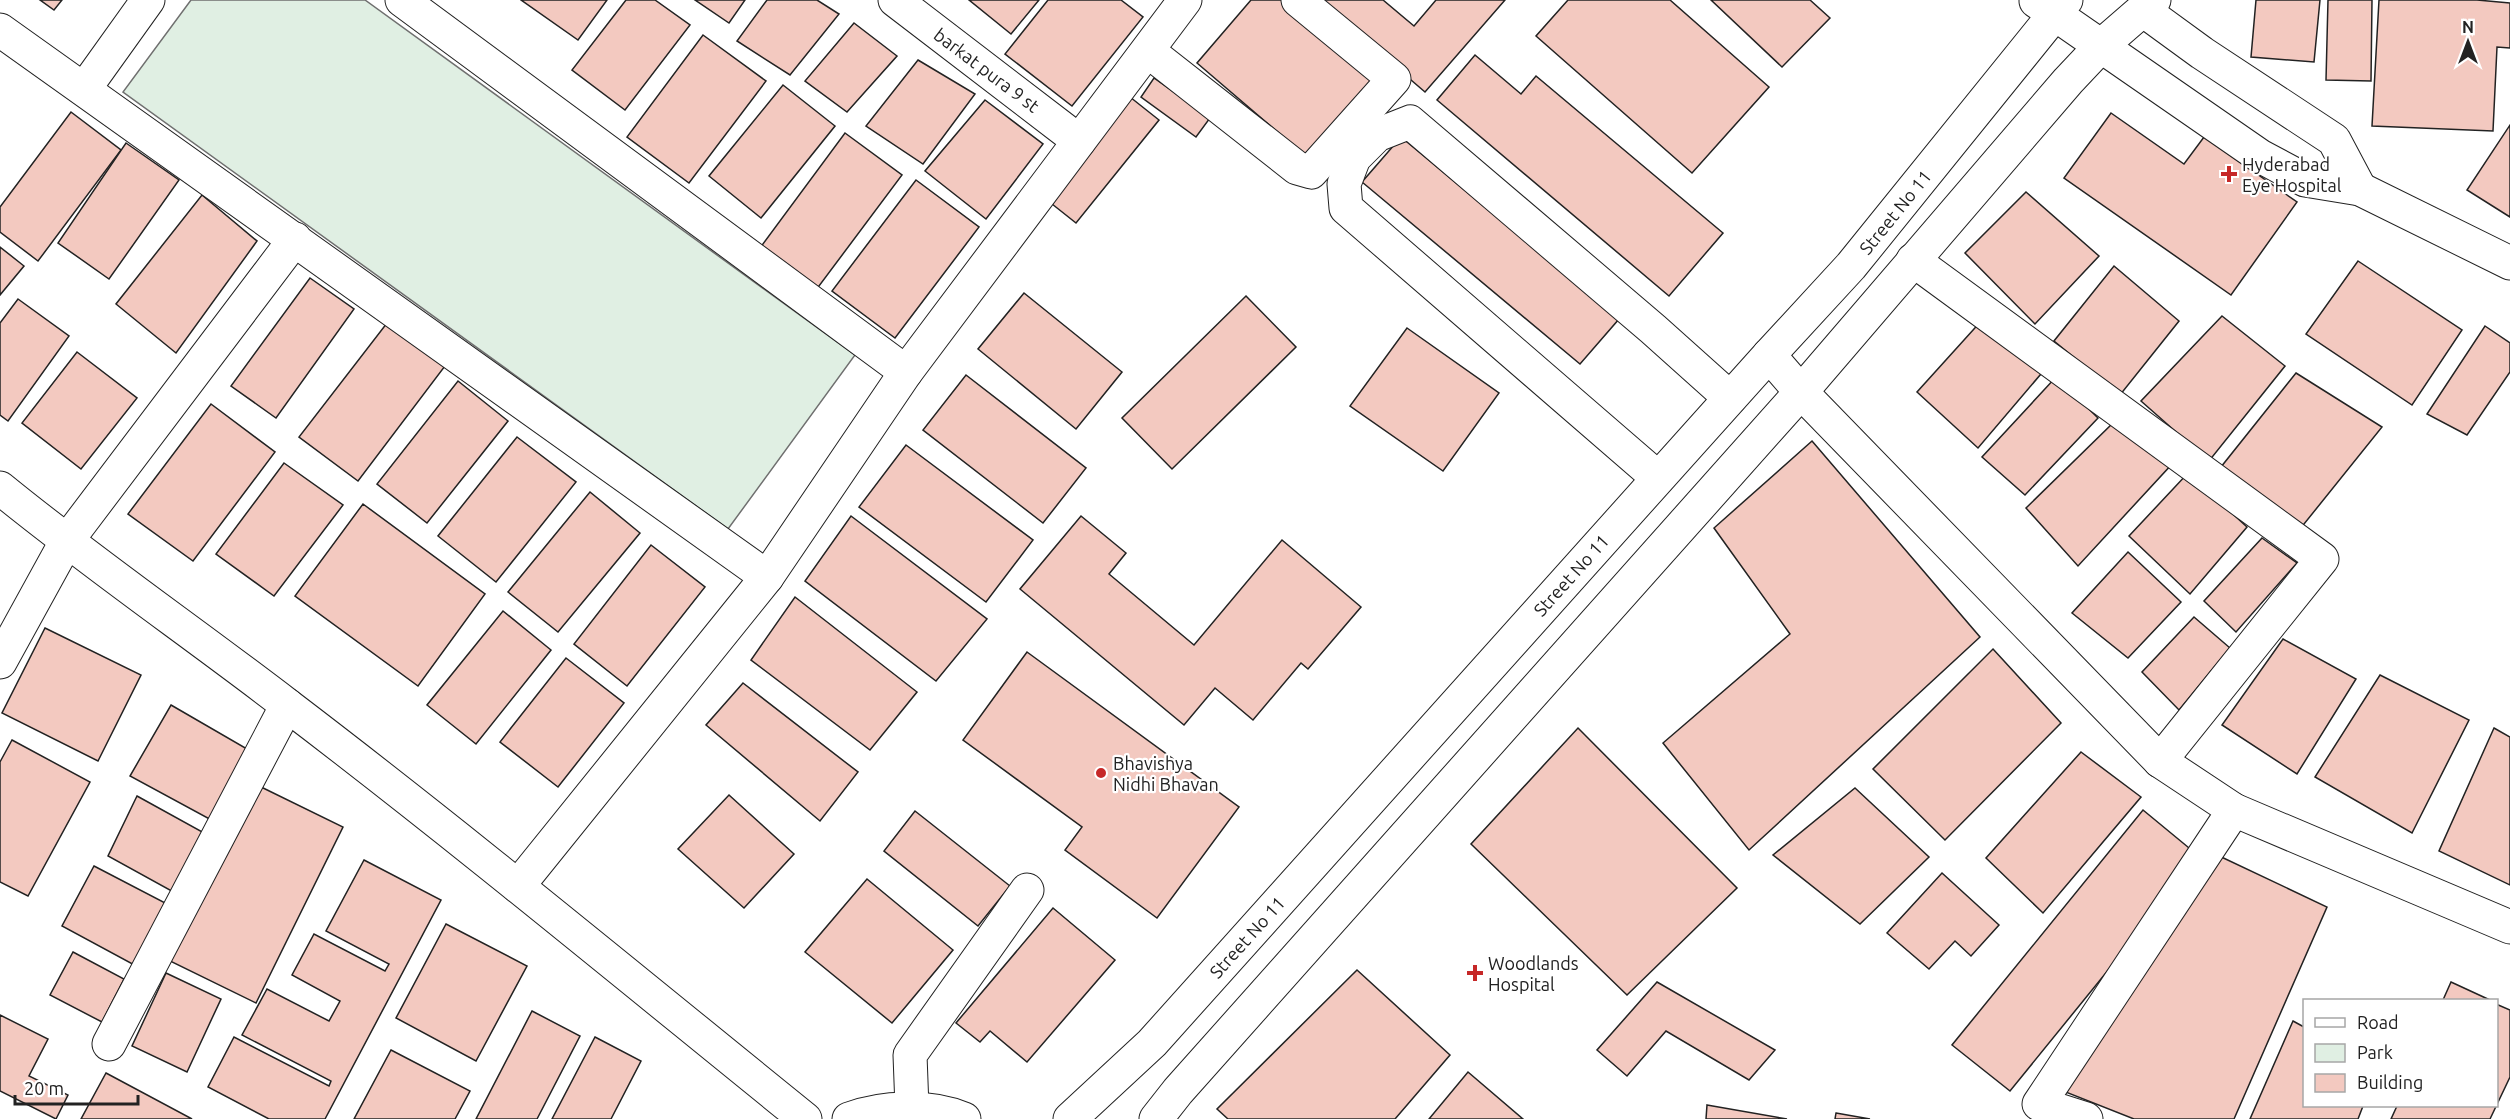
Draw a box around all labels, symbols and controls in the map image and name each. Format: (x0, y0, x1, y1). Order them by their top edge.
north arrow (2438, 12, 2498, 72)
text: N (2462, 18, 2474, 36)
street label: barkat pura 9 st (931, 24, 1043, 116)
place label: Hyderabad Eye Hospital (2242, 154, 2342, 195)
marker: Hyderabad Eye Hospital (2220, 165, 2238, 183)
street label: Street No 11 (1855, 166, 1935, 258)
street label: Street No 11 (1529, 530, 1613, 620)
place label: Bhavishya Nidhi Bhavan (1113, 753, 1219, 794)
marker: Bhavishya Nidhi Bhavan (1094, 766, 1108, 780)
street label: Street No 11 (1205, 892, 1289, 982)
place label: Woodlands Hospital (1488, 953, 1579, 994)
marker: Woodlands Hospital (1466, 964, 1484, 982)
legend (2303, 999, 2498, 1107)
text: Road (2357, 1012, 2399, 1032)
text: Park (2357, 1042, 2393, 1062)
scale bar (15, 1068, 138, 1106)
text: Building (2357, 1072, 2423, 1092)
text: 20 m (24, 1078, 64, 1098)

